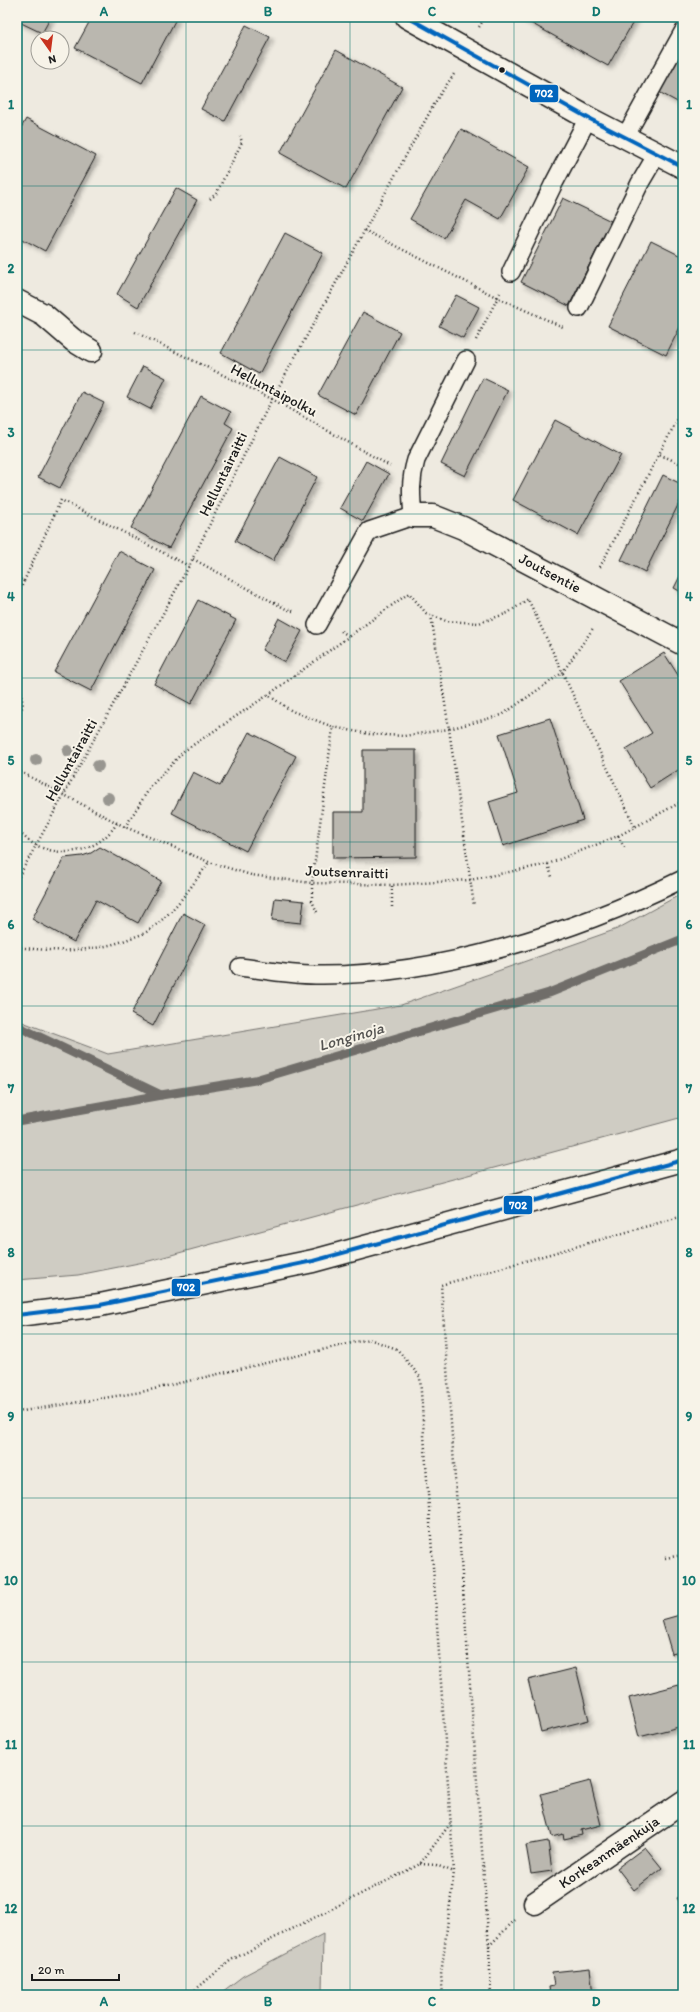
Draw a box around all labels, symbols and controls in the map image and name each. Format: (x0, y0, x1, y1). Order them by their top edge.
text: A (99, 4, 109, 19)
text: B (264, 4, 273, 19)
text: C (428, 4, 437, 19)
text: D (592, 4, 601, 19)
north arrow (30, 30, 70, 70)
text: N (47, 52, 57, 66)
unlabelled marker (497, 65, 507, 75)
line badge: 702 (529, 84, 559, 103)
text: 702 (534, 87, 553, 100)
text: 1 (8, 97, 14, 112)
text: 1 (686, 97, 692, 112)
text: 2 (8, 261, 15, 276)
text: 2 (686, 261, 693, 276)
street label: Helluntaipolku (228, 360, 321, 421)
text: 3 (7, 425, 15, 440)
text: 3 (685, 425, 693, 440)
street label: Helluntairaitti (195, 429, 251, 519)
street label: Joutsentie (516, 549, 584, 597)
text: 4 (7, 589, 15, 604)
text: 4 (685, 589, 693, 604)
street label: Helluntairaitti (41, 716, 101, 804)
text: 5 (8, 753, 15, 768)
text: 5 (686, 753, 693, 768)
street label: Joutsenraitti (305, 862, 389, 882)
text: 6 (8, 917, 15, 932)
text: 6 (686, 917, 693, 932)
water label: Longinoja (316, 1018, 387, 1055)
text: 7 (7, 1081, 15, 1096)
text: 7 (685, 1081, 693, 1096)
line badge: 702 (503, 1195, 533, 1215)
text: 702 (508, 1199, 527, 1212)
text: 8 (7, 1245, 15, 1260)
text: 8 (685, 1245, 693, 1260)
line badge: 702 (171, 1278, 201, 1297)
text: 702 (176, 1281, 195, 1294)
text: 9 (8, 1409, 15, 1424)
text: 9 (686, 1409, 693, 1424)
text: 10 (4, 1573, 18, 1588)
text: 10 (682, 1573, 696, 1588)
text: 11 (5, 1737, 17, 1752)
text: 11 (683, 1737, 695, 1752)
street label: Korkeanmäenkuja (555, 1812, 663, 1892)
text: 12 (5, 1901, 18, 1916)
text: 12 (683, 1901, 696, 1916)
scale bar (32, 1956, 119, 1982)
text: 20 m (38, 1963, 65, 1977)
text: A (99, 1994, 109, 2009)
text: B (264, 1994, 273, 2009)
text: C (428, 1994, 437, 2009)
text: D (592, 1994, 601, 2009)

